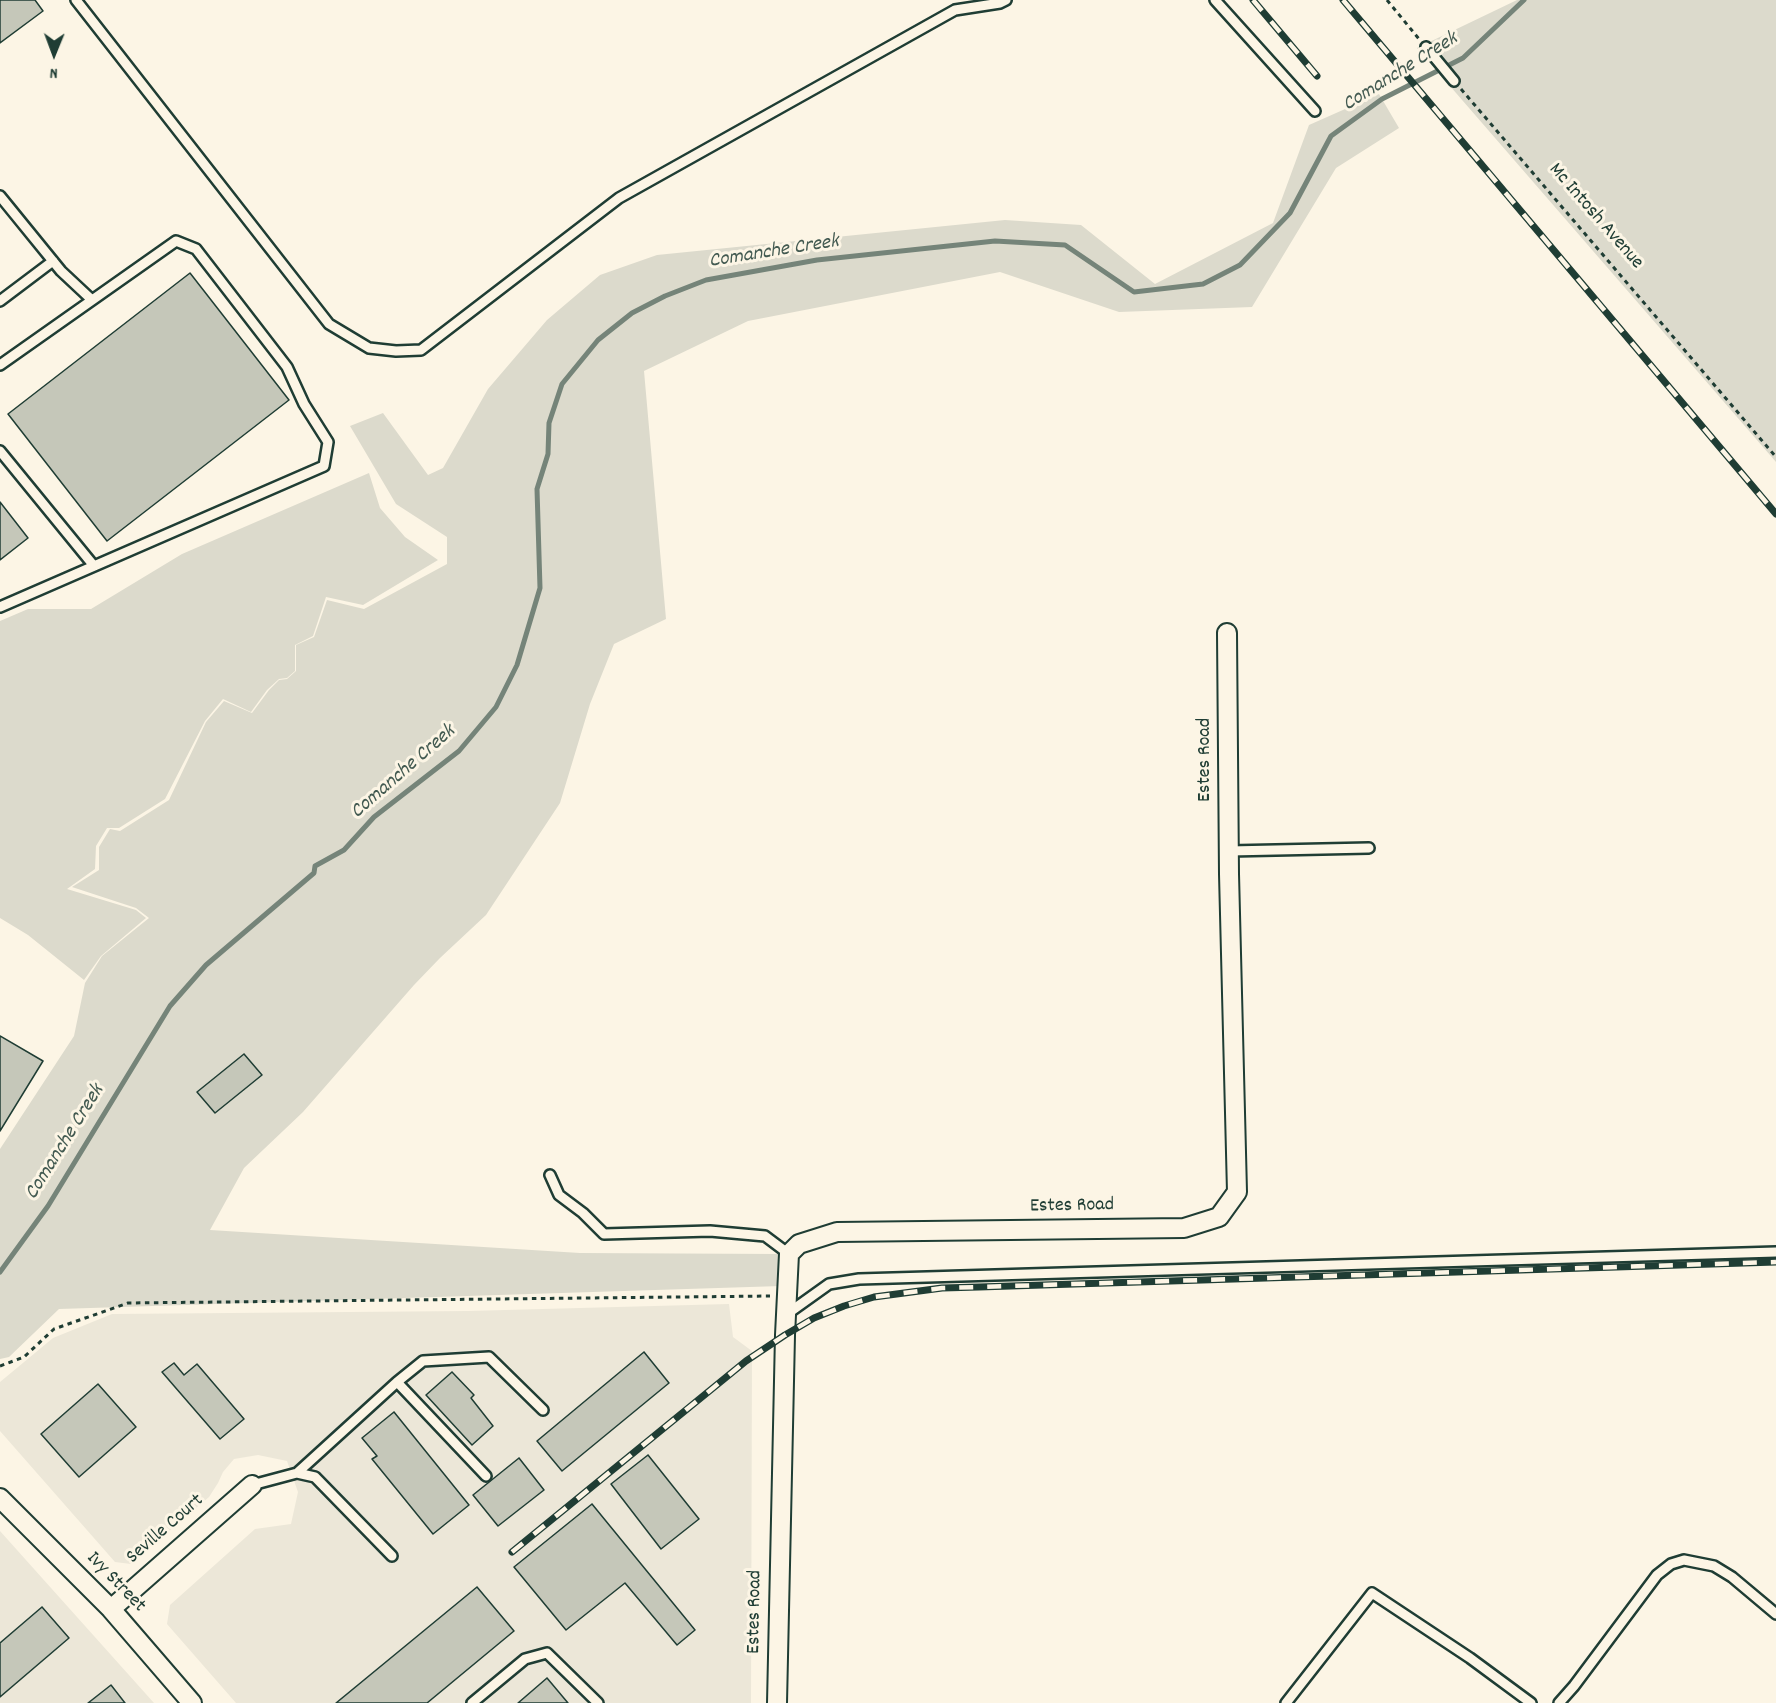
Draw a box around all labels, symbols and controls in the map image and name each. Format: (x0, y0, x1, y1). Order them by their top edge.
north arrow (24, 24, 84, 84)
water label: Comanche Creek (1339, 28, 1463, 118)
text: N (50, 61, 58, 84)
street label: Mc Intosh Avenue (1542, 159, 1648, 275)
water label: Comanche Creek (707, 230, 841, 276)
street label: Estes Road (1194, 718, 1218, 802)
water label: Comanche Creek (346, 720, 462, 826)
water label: Comanche Creek (21, 1081, 111, 1205)
street label: Estes Road (1030, 1194, 1114, 1220)
street label: Seville Court (122, 1490, 210, 1570)
street label: Ivy Street (80, 1547, 150, 1619)
street label: Estes Road (743, 1570, 769, 1654)

